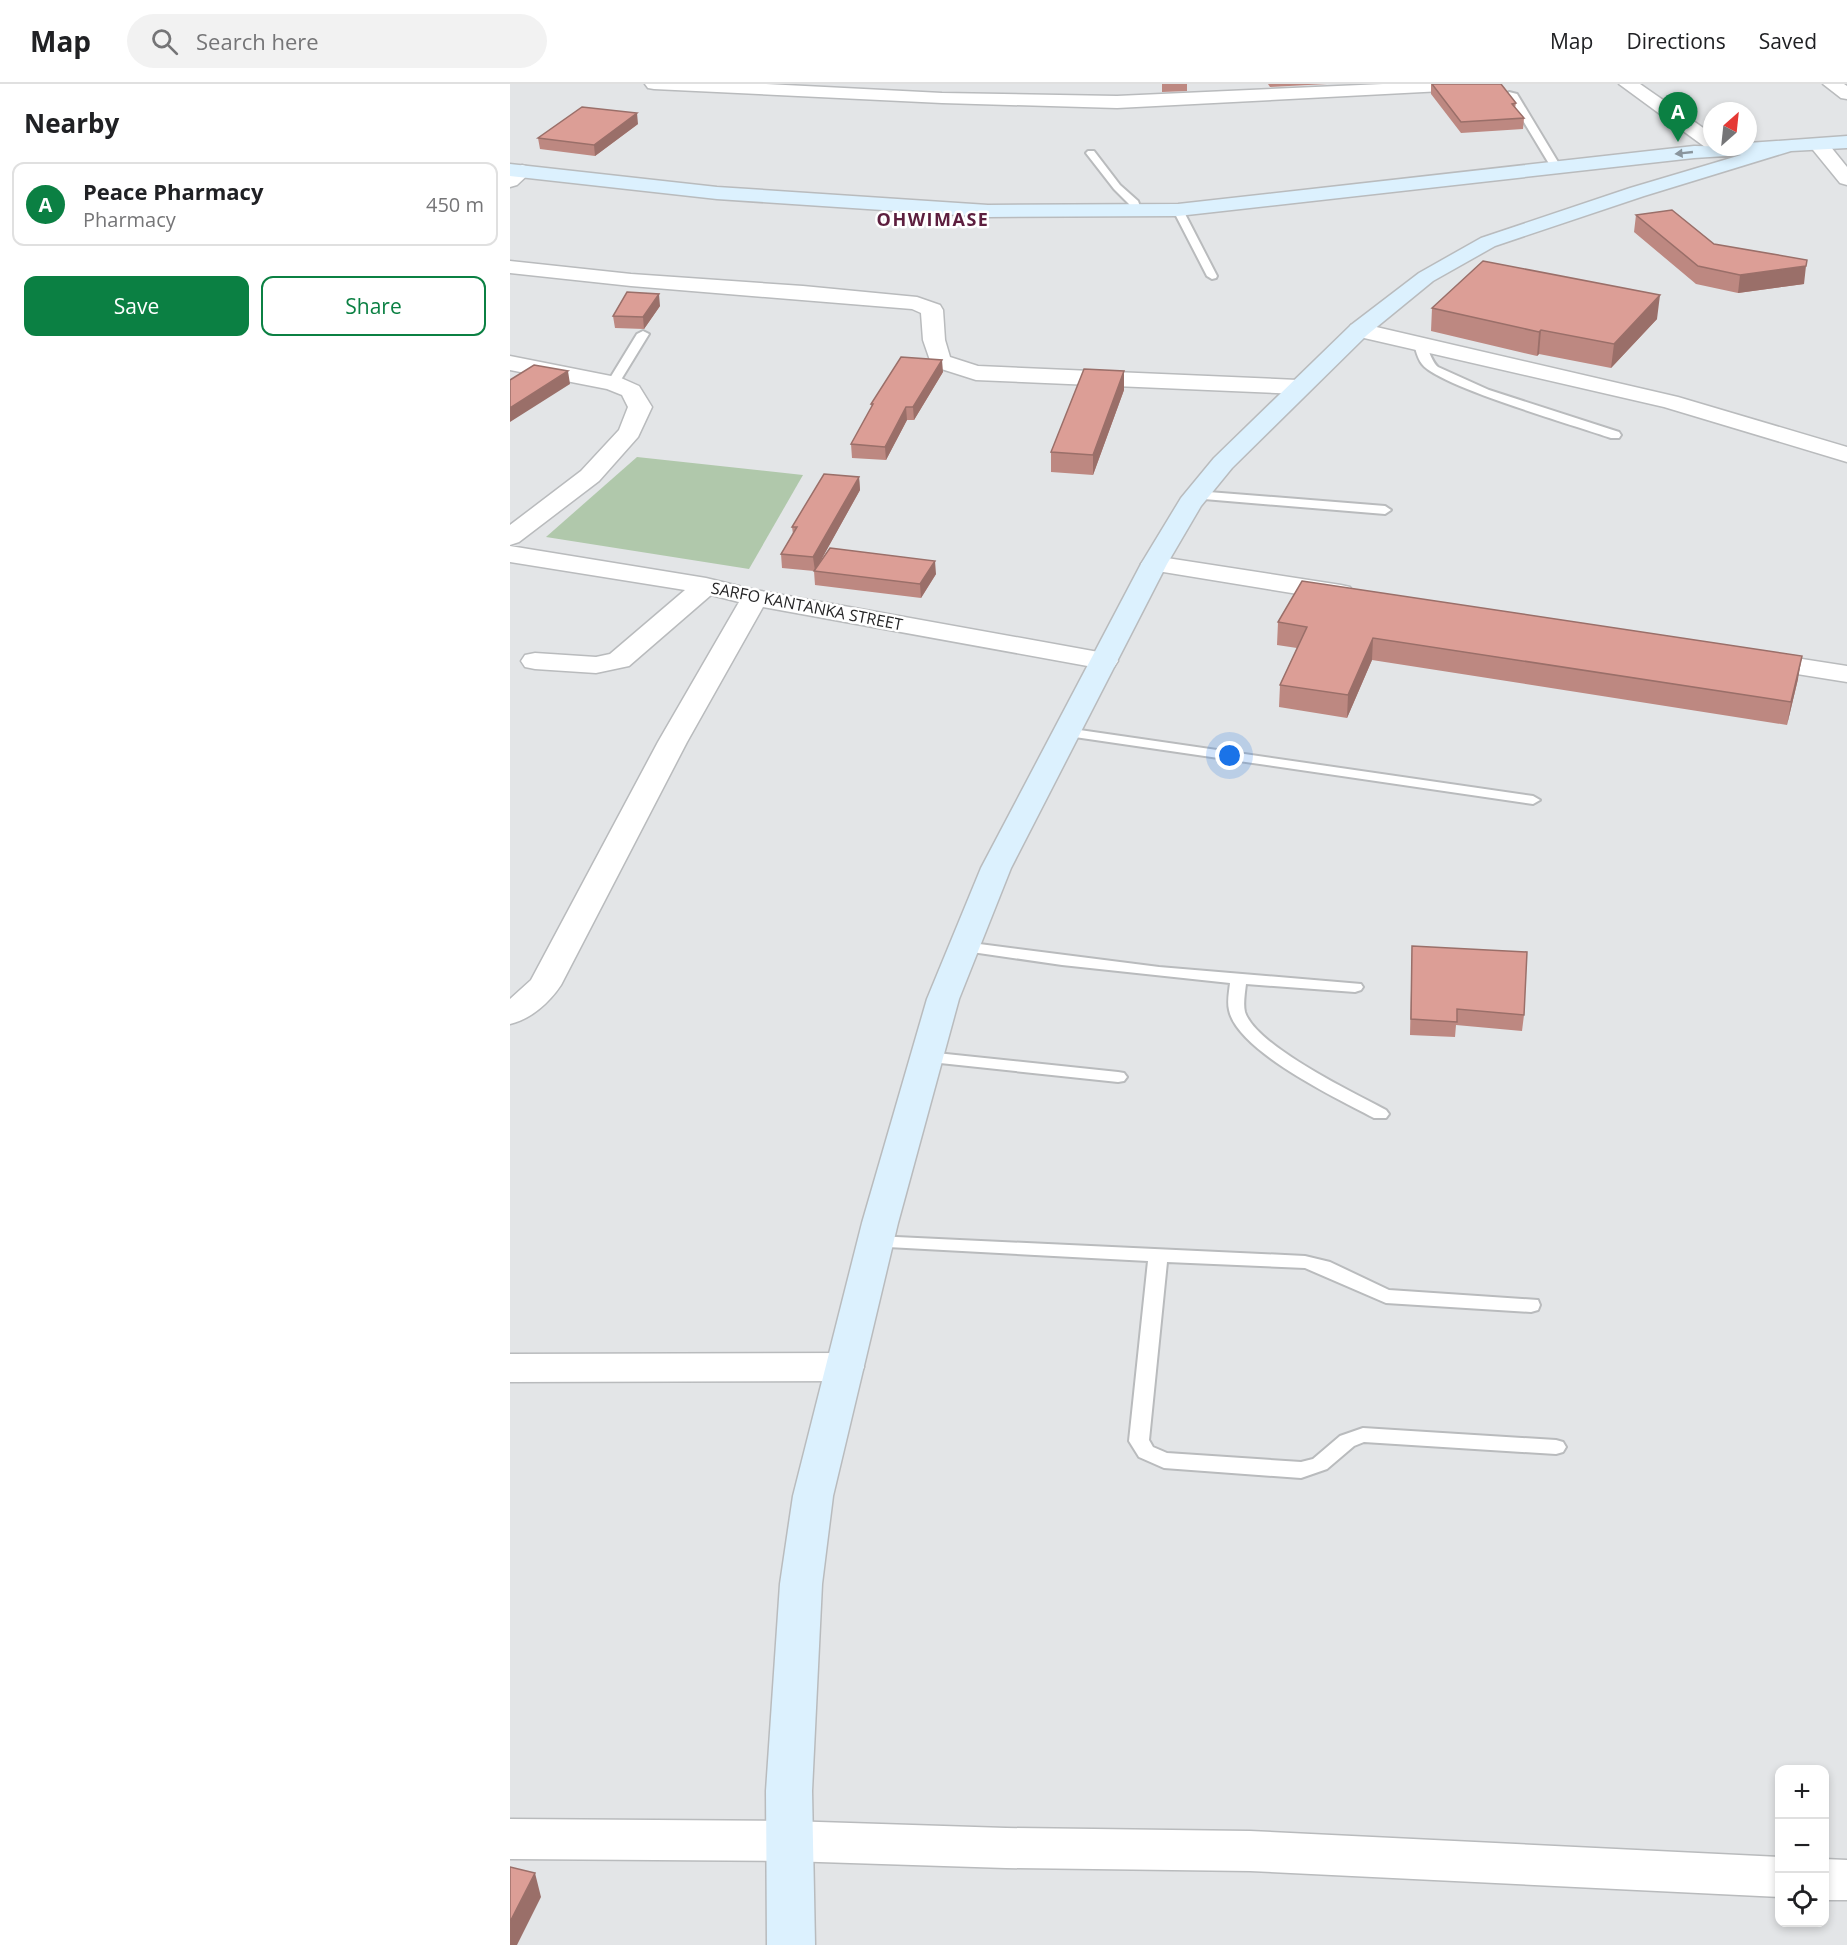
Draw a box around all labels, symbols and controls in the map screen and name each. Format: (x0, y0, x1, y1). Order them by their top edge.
search box (127, 14, 547, 68)
text: Map (30, 22, 91, 60)
icon: search (148, 25, 181, 58)
text: Search here (196, 26, 319, 56)
text: Map (1550, 27, 1593, 55)
text: Directions (1626, 27, 1726, 55)
text: Saved (1759, 27, 1817, 55)
pin: A (1658, 92, 1698, 142)
north arrow (1703, 102, 1757, 156)
text: Nearby (24, 105, 119, 141)
one-way arrow (1674, 148, 1693, 158)
text: Peace Pharmacy (83, 176, 263, 206)
text: A (39, 191, 52, 218)
text: 450 m (426, 191, 484, 218)
text: Pharmacy (83, 206, 176, 233)
district label: OHWIMASE (877, 207, 989, 231)
button: Save (24, 276, 249, 336)
button: Share (261, 276, 486, 336)
street label: SARFO KANTANKA STREET (709, 577, 905, 635)
your location (1215, 741, 1244, 770)
map controls (1775, 1765, 1829, 1927)
button: + (1775, 1765, 1829, 1819)
button: − (1775, 1819, 1829, 1873)
button: locate (1775, 1873, 1829, 1927)

